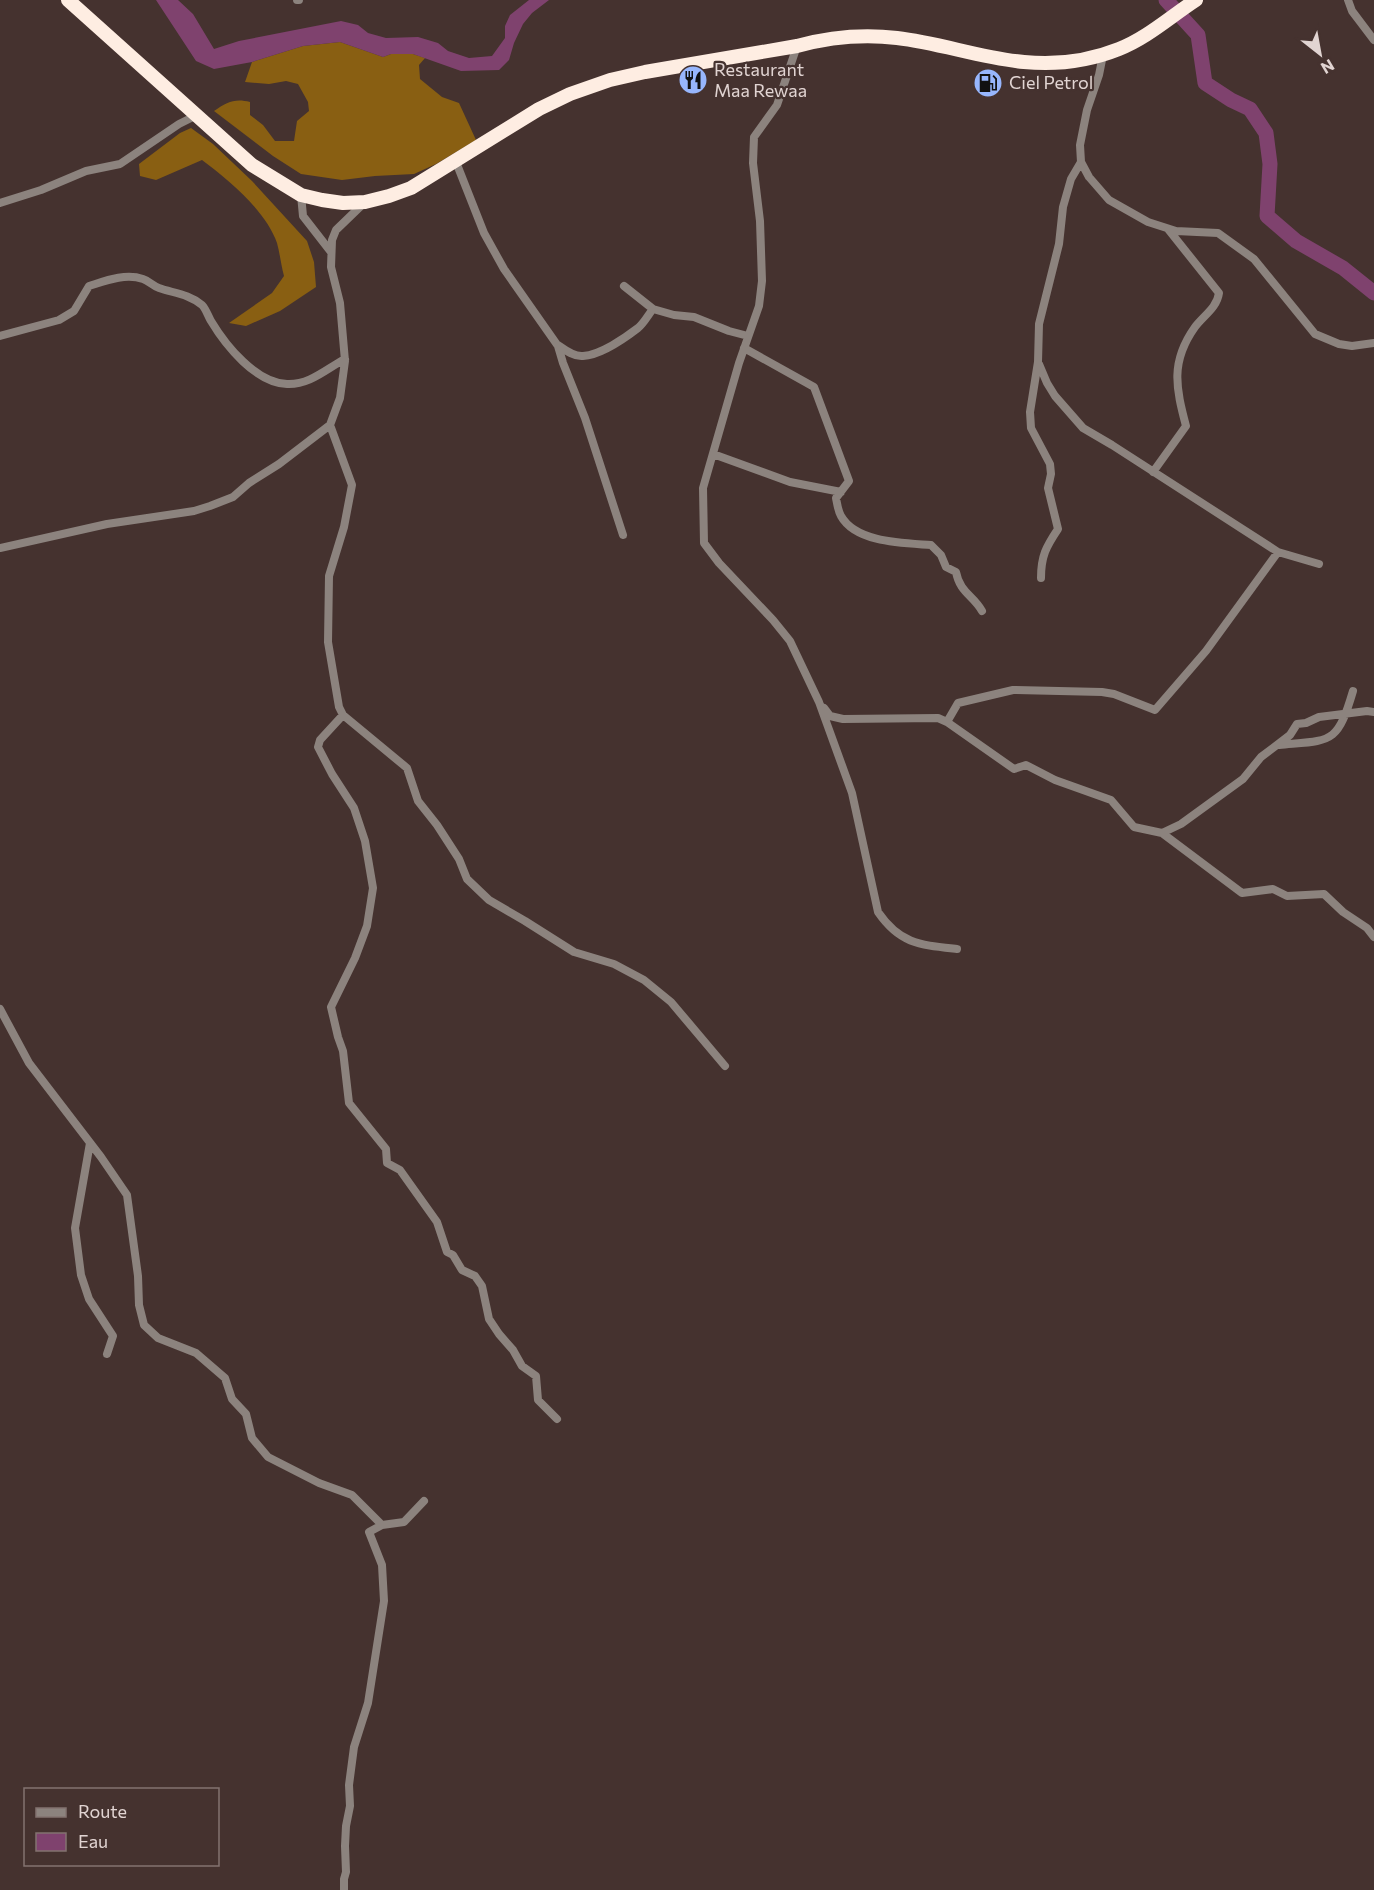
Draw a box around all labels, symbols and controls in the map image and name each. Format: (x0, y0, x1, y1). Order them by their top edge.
north arrow (1290, 24, 1350, 84)
text: N (1318, 56, 1338, 79)
place label: Restaurant Maa Rewaa (714, 58, 807, 101)
restaurant icon: Restaurant Maa Rewaa (677, 64, 709, 96)
fuel station icon: Ciel Petrol (972, 67, 1004, 99)
place label: Ciel Petrol (1009, 71, 1093, 93)
legend (24, 1788, 219, 1866)
text: Route (78, 1800, 127, 1822)
text: Eau (78, 1830, 108, 1852)

